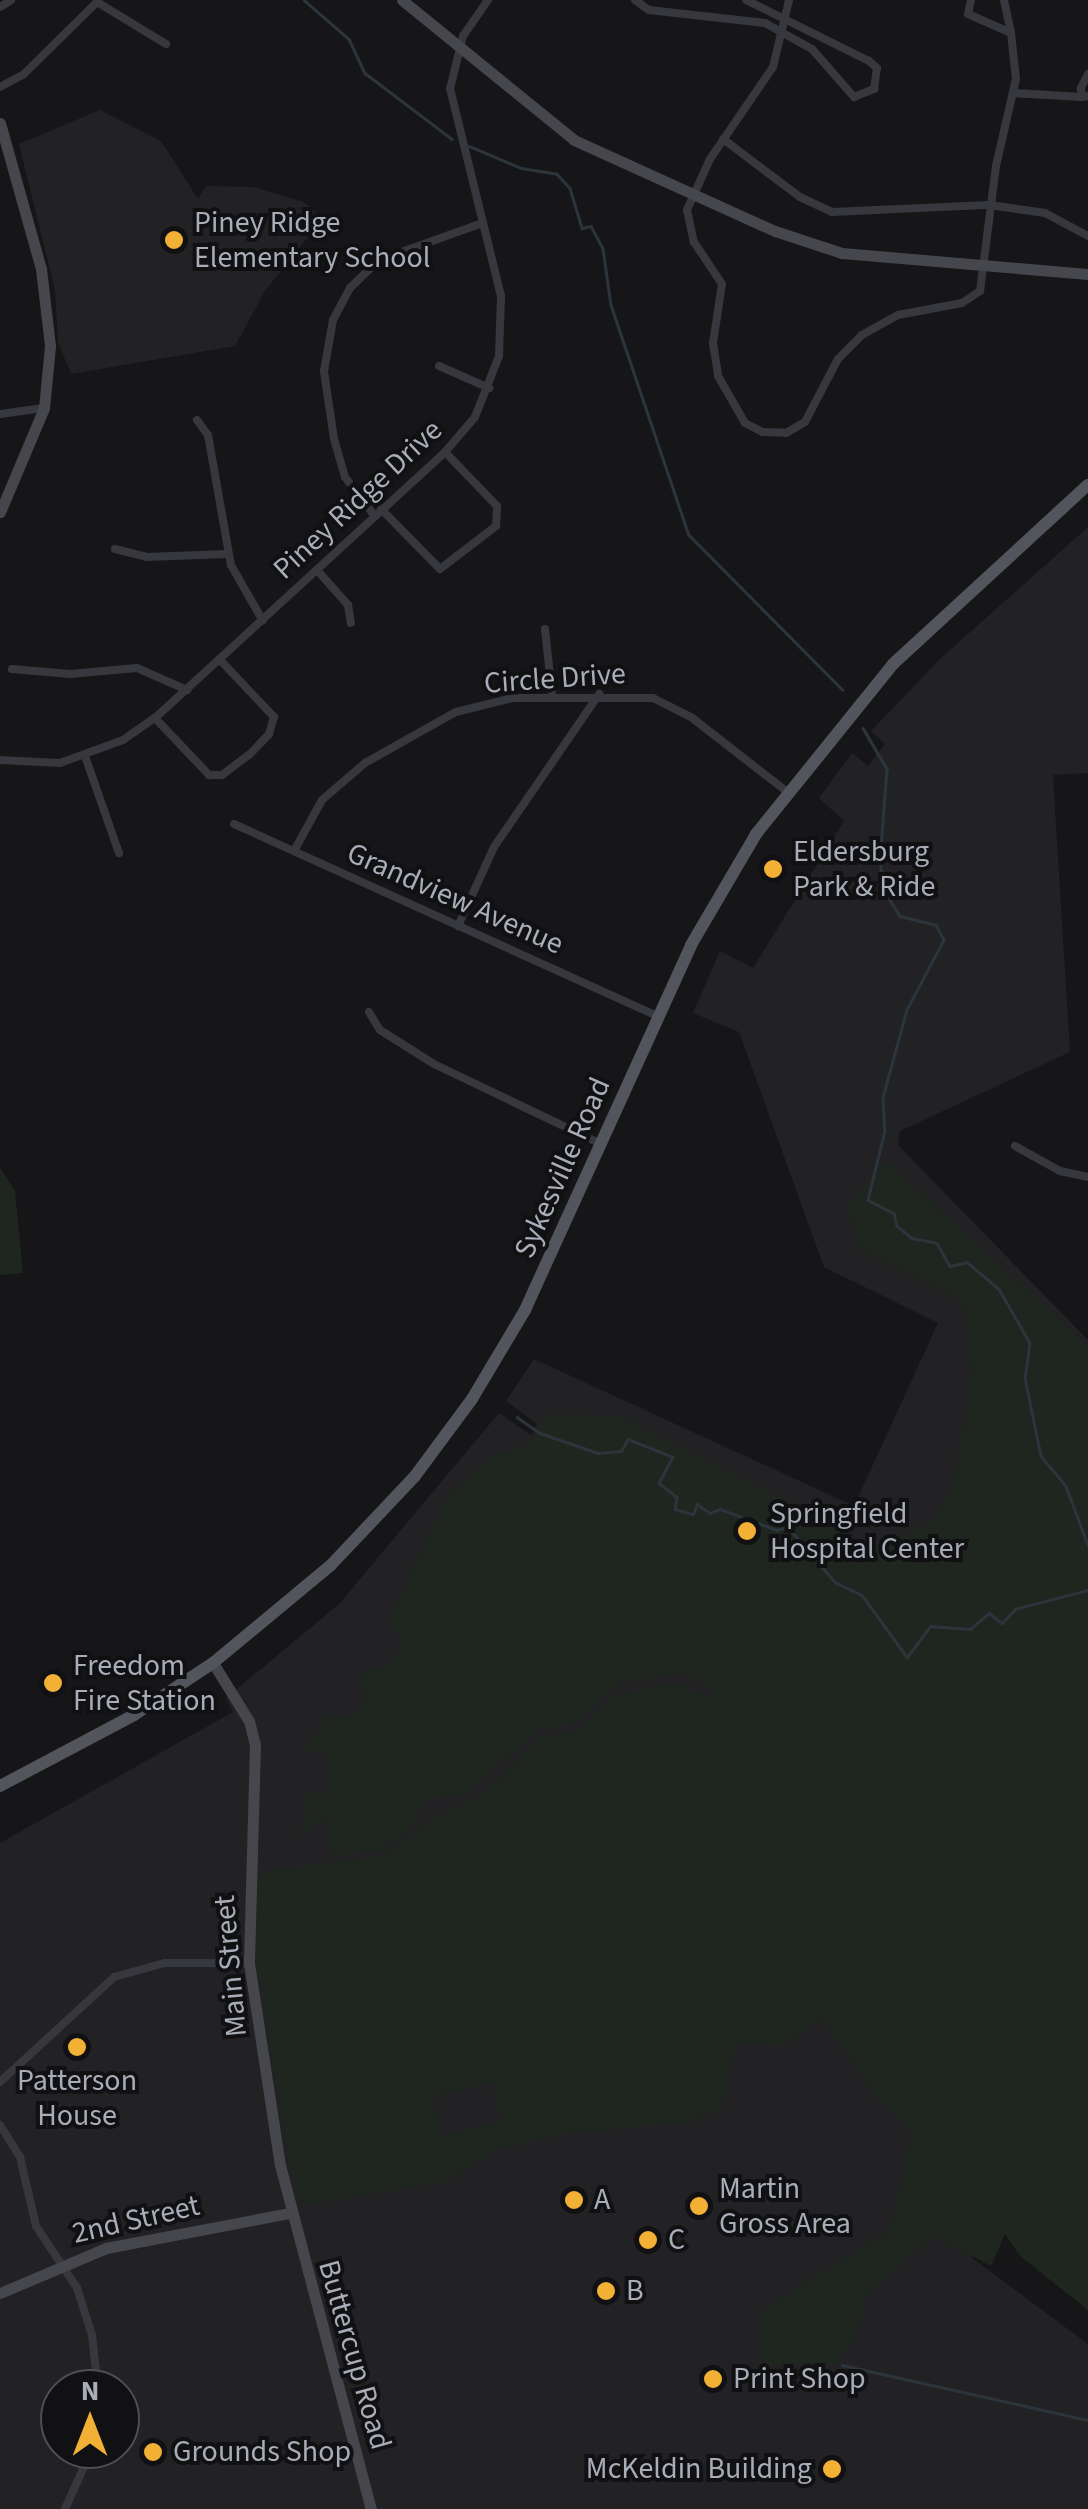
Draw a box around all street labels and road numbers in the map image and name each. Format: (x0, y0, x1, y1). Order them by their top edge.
street label: Piney Ridge Drive (266, 413, 450, 587)
street label: Circle Drive (483, 656, 627, 702)
street label: Grandview Avenue (341, 835, 569, 963)
street label: Sykesville Road (507, 1072, 619, 1264)
street label: Main Street (207, 1894, 255, 2038)
street label: 2nd Street (69, 2188, 203, 2252)
street label: Buttercup Road (310, 2256, 398, 2454)

